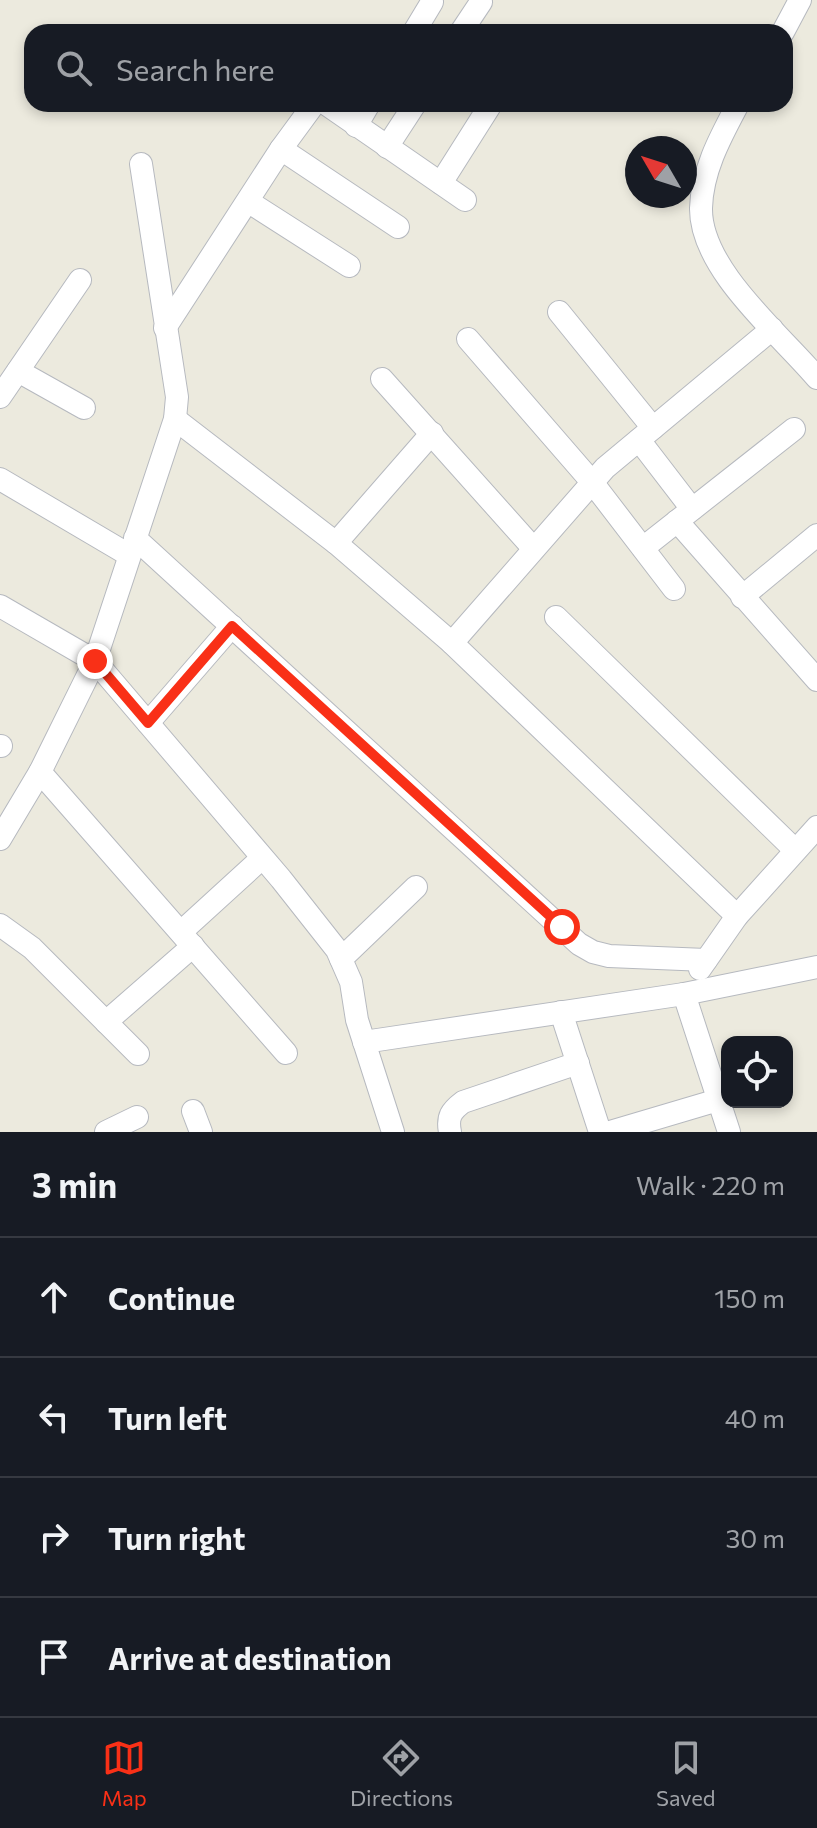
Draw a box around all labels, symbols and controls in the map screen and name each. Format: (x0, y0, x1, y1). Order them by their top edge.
search box (24, 24, 793, 112)
icon: search (52, 46, 96, 90)
text: Search here (116, 50, 275, 87)
north arrow (625, 136, 697, 208)
route end (77, 643, 113, 679)
route start (544, 909, 580, 945)
map controls (721, 1036, 793, 1108)
button: locate (721, 1036, 793, 1108)
text: 3 min (32, 1163, 117, 1205)
text: Walk · 220 m (636, 1169, 785, 1200)
icon: ahead (32, 1275, 76, 1319)
text: Continue (108, 1279, 235, 1316)
text: 150 m (714, 1282, 785, 1313)
icon: left (32, 1395, 76, 1439)
text: Turn left (108, 1399, 227, 1436)
text: 40 m (725, 1402, 785, 1433)
icon: right (32, 1515, 76, 1559)
text: Turn right (108, 1519, 245, 1556)
text: 30 m (726, 1522, 785, 1553)
icon: arrive (32, 1635, 76, 1679)
text: Arrive at destination (108, 1639, 392, 1676)
tab: Map (102, 1736, 147, 1811)
tab: Directions (350, 1736, 453, 1811)
tab: Saved (656, 1736, 715, 1811)

